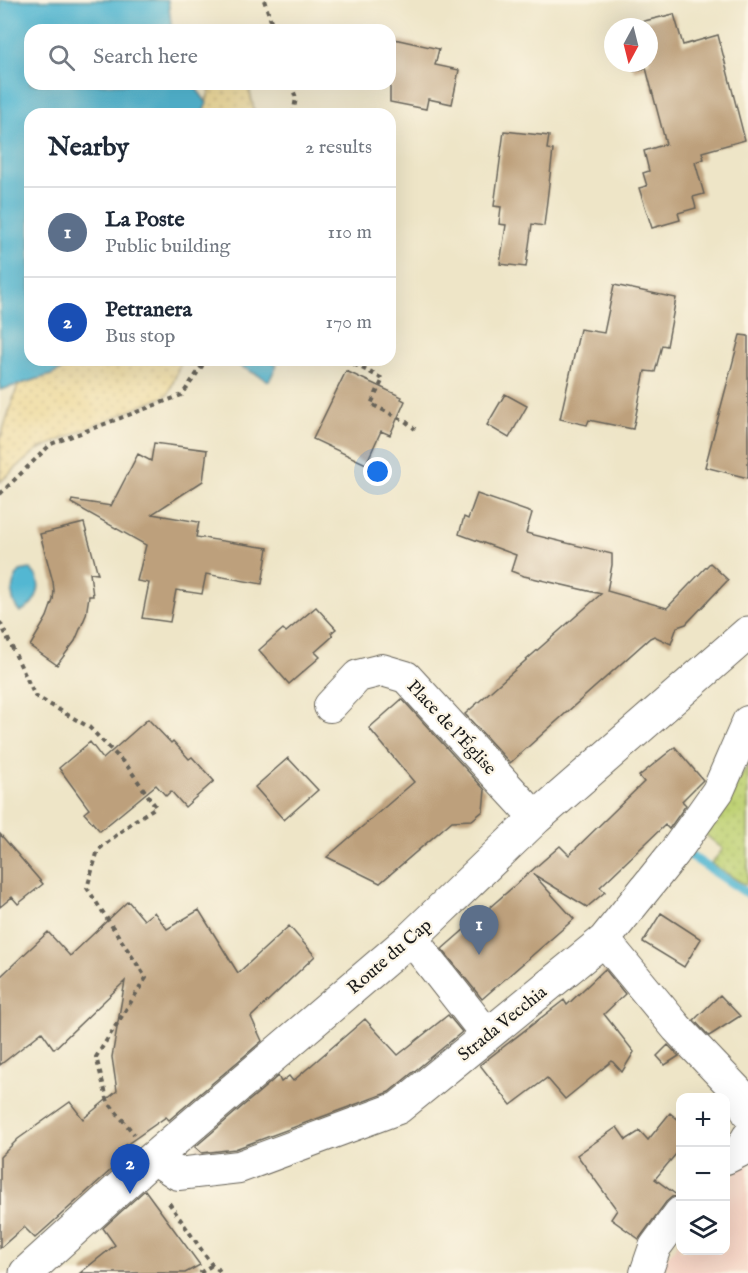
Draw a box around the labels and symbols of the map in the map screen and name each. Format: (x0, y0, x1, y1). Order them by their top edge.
north arrow (604, 18, 658, 72)
your location (363, 457, 392, 486)
street label: Place de l'Église (401, 674, 502, 780)
pin: 1 (460, 906, 498, 955)
street label: Route du Cap (343, 914, 437, 1000)
street label: Strada Vecchia (454, 981, 552, 1067)
pin: 2 (110, 1144, 150, 1194)

